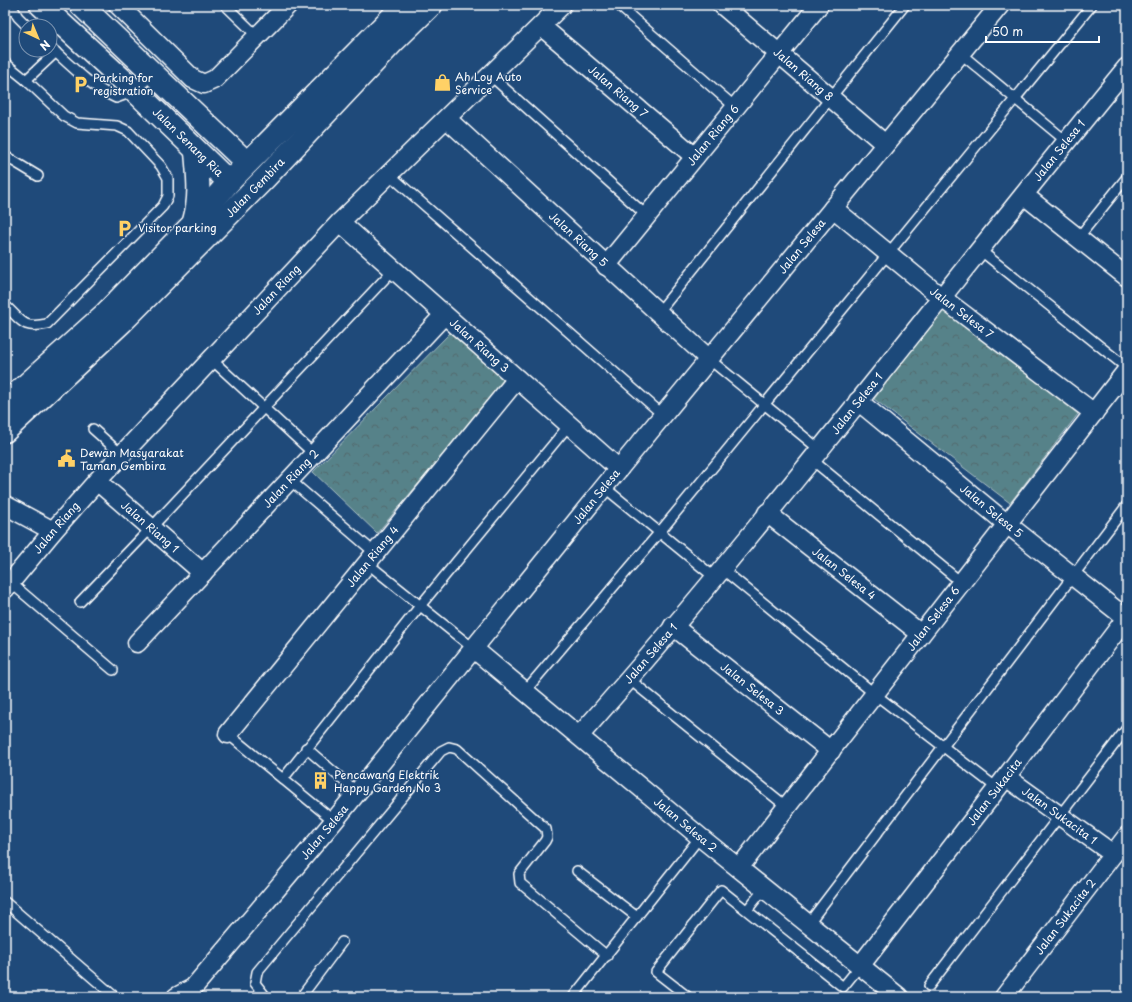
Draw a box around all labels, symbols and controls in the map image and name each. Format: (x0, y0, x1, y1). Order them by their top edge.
north arrow (18, 18, 58, 58)
scale bar (986, 18, 1099, 44)
text: 50 m (992, 22, 1023, 40)
text: N (36, 36, 54, 55)
street label: Jalan Riang 8 (770, 43, 838, 105)
street label: Jalan Riang 7 (585, 61, 652, 121)
place label: Ah Loy Auto Service (455, 68, 522, 98)
place label: Parking for registration (93, 69, 154, 99)
shop icon: Ah Loy Auto Service (432, 73, 452, 93)
parking icon: Parking for registration (70, 74, 90, 94)
street label: Jalan Riang 6 (682, 101, 743, 169)
street label: Jalan Senang Ria (149, 103, 228, 180)
street label: Jalan Selesa 1 (1029, 116, 1089, 185)
street label: Jalan Gembira (221, 153, 288, 221)
street label: Jalan Riang 5 (545, 207, 612, 270)
street label: Jalan Selesa (774, 215, 829, 277)
parking icon: Visitor parking (115, 218, 135, 238)
place label: Visitor parking (138, 219, 217, 236)
street label: Jalan Riang (248, 260, 304, 319)
street label: Jalan Selesa 7 (927, 283, 997, 342)
street label: Jalan Riang 3 (446, 314, 513, 376)
street label: Jalan Selesa 1 (827, 369, 887, 438)
place label: Dewan Masyarakat Taman Gembira (80, 444, 184, 474)
street label: Jalan Riang 2 (259, 445, 322, 512)
public building icon: Dewan Masyarakat Taman Gembira (57, 449, 77, 469)
street label: Jalan Selesa (568, 465, 624, 528)
street label: Jalan Selesa 5 (957, 480, 1027, 542)
street label: Jalan Riang 1 (117, 496, 183, 557)
street label: Jalan Riang (29, 498, 83, 557)
street label: Jalan Riang 4 (342, 522, 402, 590)
street label: Jalan Selesa 4 (809, 543, 880, 604)
street label: Jalan Selesa 6 (902, 582, 964, 654)
street label: Jalan Selesa 1 (620, 619, 681, 687)
street label: Jalan Selesa 3 (717, 658, 788, 719)
street label: Jalan Sukacita (963, 754, 1025, 829)
place label: Pencawang Elektrik Happy Garden No 3 (334, 766, 441, 796)
building icon: Pencawang Elektrik Happy Garden No 3 (311, 771, 331, 791)
street label: Jalan Sukacita 1 (1019, 782, 1101, 848)
street label: Jalan Selesa 2 (650, 793, 721, 856)
street label: Jalan Selesa (296, 801, 352, 863)
street label: Jalan Sukacita 2 (1030, 875, 1100, 958)

